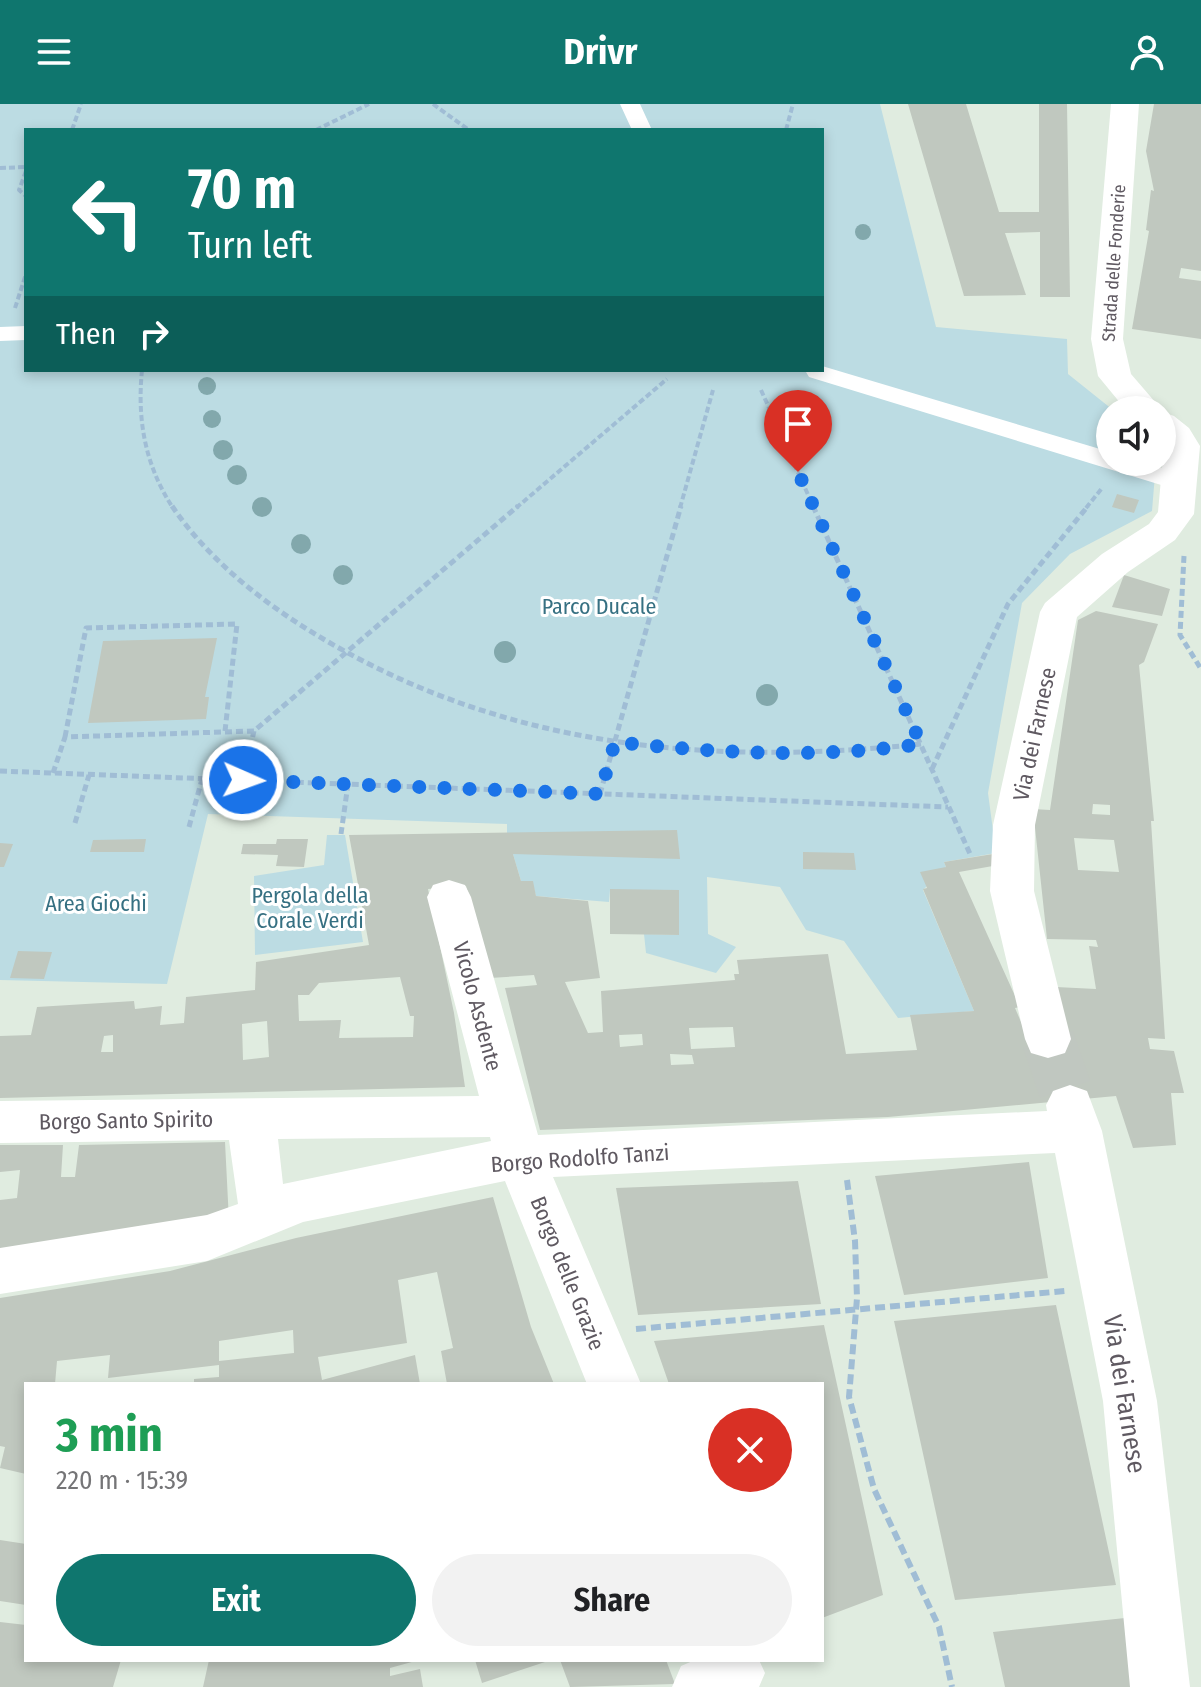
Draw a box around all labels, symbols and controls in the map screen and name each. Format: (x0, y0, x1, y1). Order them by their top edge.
icon: menu (32, 30, 76, 74)
text: Drivr (563, 30, 638, 74)
icon: person (1125, 30, 1169, 74)
text: 70 m (188, 156, 296, 223)
icon: left (56, 160, 160, 264)
street label: Strada delle Fonderie (1098, 184, 1130, 342)
text: Turn left (188, 224, 312, 268)
icon: right (132, 312, 176, 356)
text: Then (56, 316, 116, 352)
pin (764, 390, 832, 472)
map controls (1096, 396, 1176, 476)
button: sound (1096, 396, 1176, 476)
icon: arrive (776, 402, 820, 446)
park label: Parco Ducale (542, 593, 656, 620)
street label: Via dei Farnese (1007, 665, 1062, 803)
position arrow (201, 738, 285, 822)
park label: Pergola della Corale Verdi (251, 882, 369, 934)
park label: Area Giochi (45, 890, 147, 917)
street label: Vicolo Asdente (447, 939, 508, 1074)
street label: Borgo Santo Spirito (39, 1105, 213, 1136)
street label: Borgo Rodolfo Tanzi (490, 1139, 670, 1178)
street label: Borgo delle Grazie (524, 1192, 611, 1354)
street label: Via dei Farnese (1097, 1313, 1152, 1476)
text: 3 min (56, 1406, 163, 1464)
button: close (708, 1408, 792, 1492)
text: 220 m · 15:39 (56, 1465, 188, 1496)
button: Exit (56, 1554, 416, 1646)
button: Share (432, 1554, 792, 1646)

